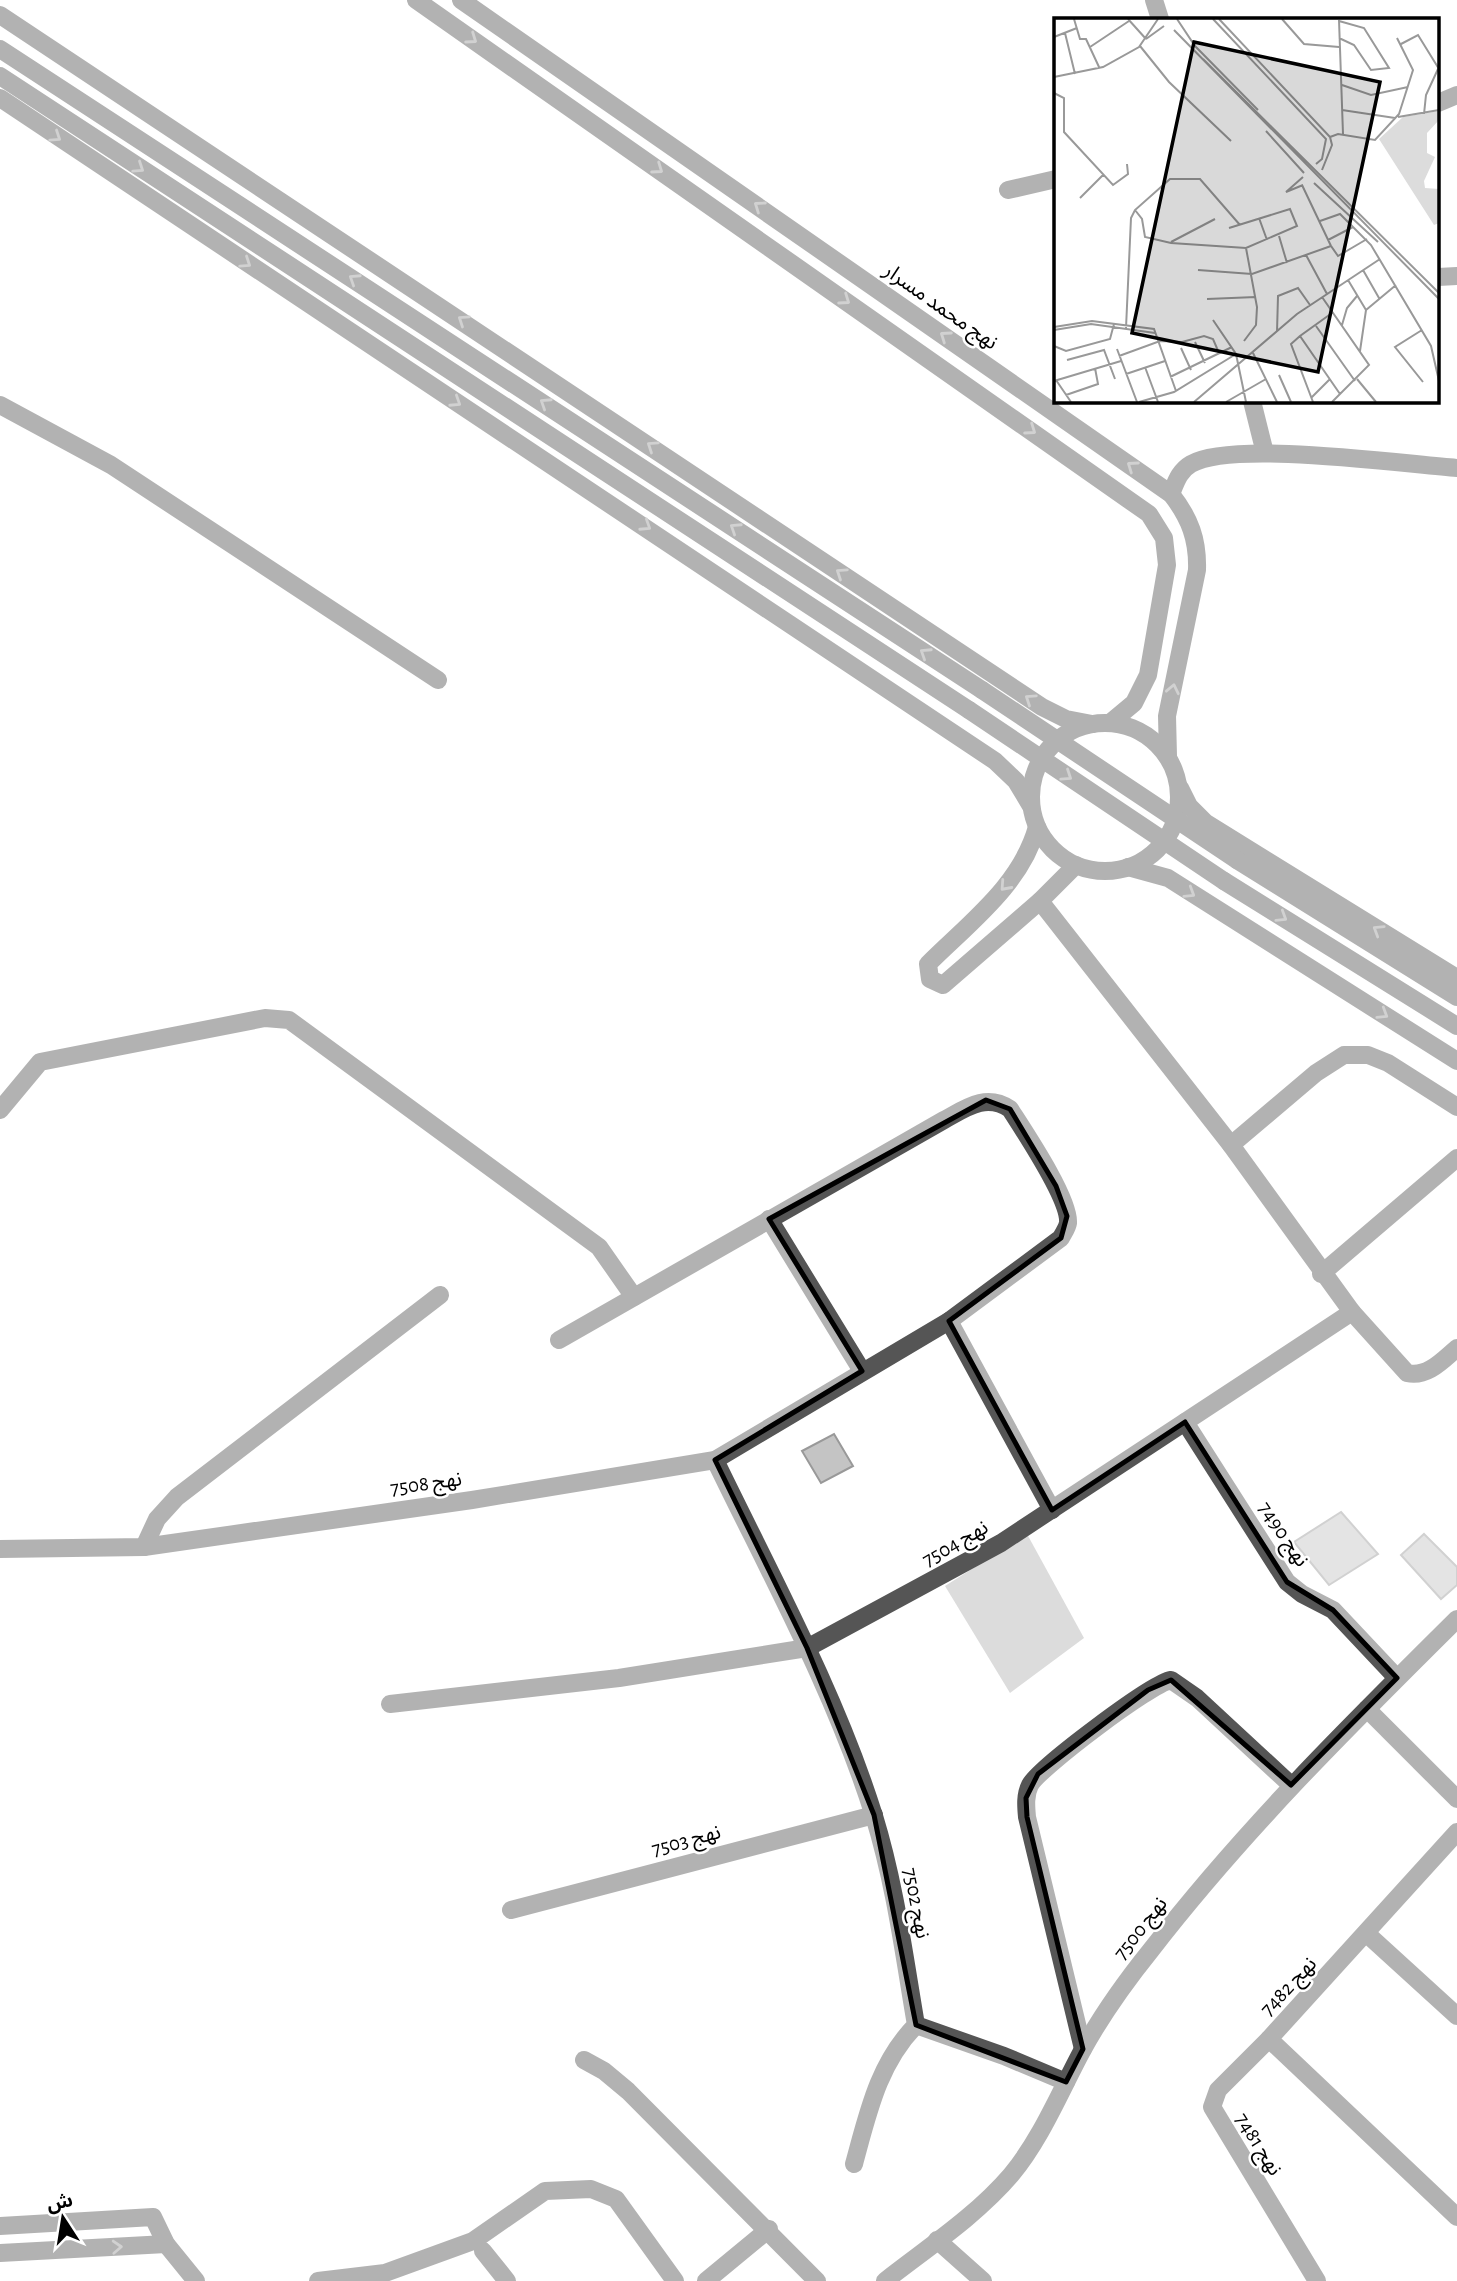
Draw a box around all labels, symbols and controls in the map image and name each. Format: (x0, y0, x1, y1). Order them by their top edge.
inset map (1054, 18, 1440, 402)
one-way arrow (464, 31, 477, 43)
one-way arrow (49, 128, 62, 141)
one-way arrow (131, 160, 144, 173)
one-way arrow (650, 161, 663, 173)
one-way arrow (754, 202, 767, 215)
one-way arrow (238, 255, 251, 268)
street label: نهج محمد مسرار (877, 259, 1002, 357)
one-way arrow (349, 274, 362, 287)
one-way arrow (837, 292, 850, 304)
one-way arrow (457, 315, 470, 328)
one-way arrow (940, 332, 953, 344)
one-way arrow (448, 393, 461, 406)
one-way arrow (539, 398, 552, 411)
one-way arrow (1023, 422, 1036, 434)
one-way arrow (646, 442, 659, 455)
one-way arrow (1127, 462, 1140, 474)
one-way arrow (639, 518, 652, 531)
one-way arrow (730, 524, 743, 536)
one-way arrow (836, 569, 849, 581)
one-way arrow (920, 649, 933, 661)
one-way arrow (1164, 683, 1179, 695)
one-way arrow (1025, 695, 1038, 708)
one-way arrow (1059, 767, 1072, 780)
one-way arrow (1001, 878, 1014, 891)
one-way arrow (1183, 884, 1196, 897)
one-way arrow (1274, 908, 1287, 921)
one-way arrow (1373, 925, 1386, 938)
one-way arrow (1375, 1005, 1388, 1018)
street label: نهج 7508 (389, 1468, 464, 1503)
street label: نهج 7490 (1251, 1498, 1313, 1573)
street label: نهج 7504 (919, 1516, 994, 1574)
street label: نهج 7503 (649, 1821, 724, 1864)
street label: نهج 7502 (895, 1866, 934, 1941)
street label: نهج 7500 (1110, 1893, 1174, 1966)
street label: نهج 7482 (1256, 1953, 1323, 2022)
street label: نهج 7481 (1228, 2109, 1286, 2181)
north arrow (28, 2183, 98, 2253)
text: ش (45, 2191, 74, 2215)
one-way arrow (112, 2240, 123, 2255)

